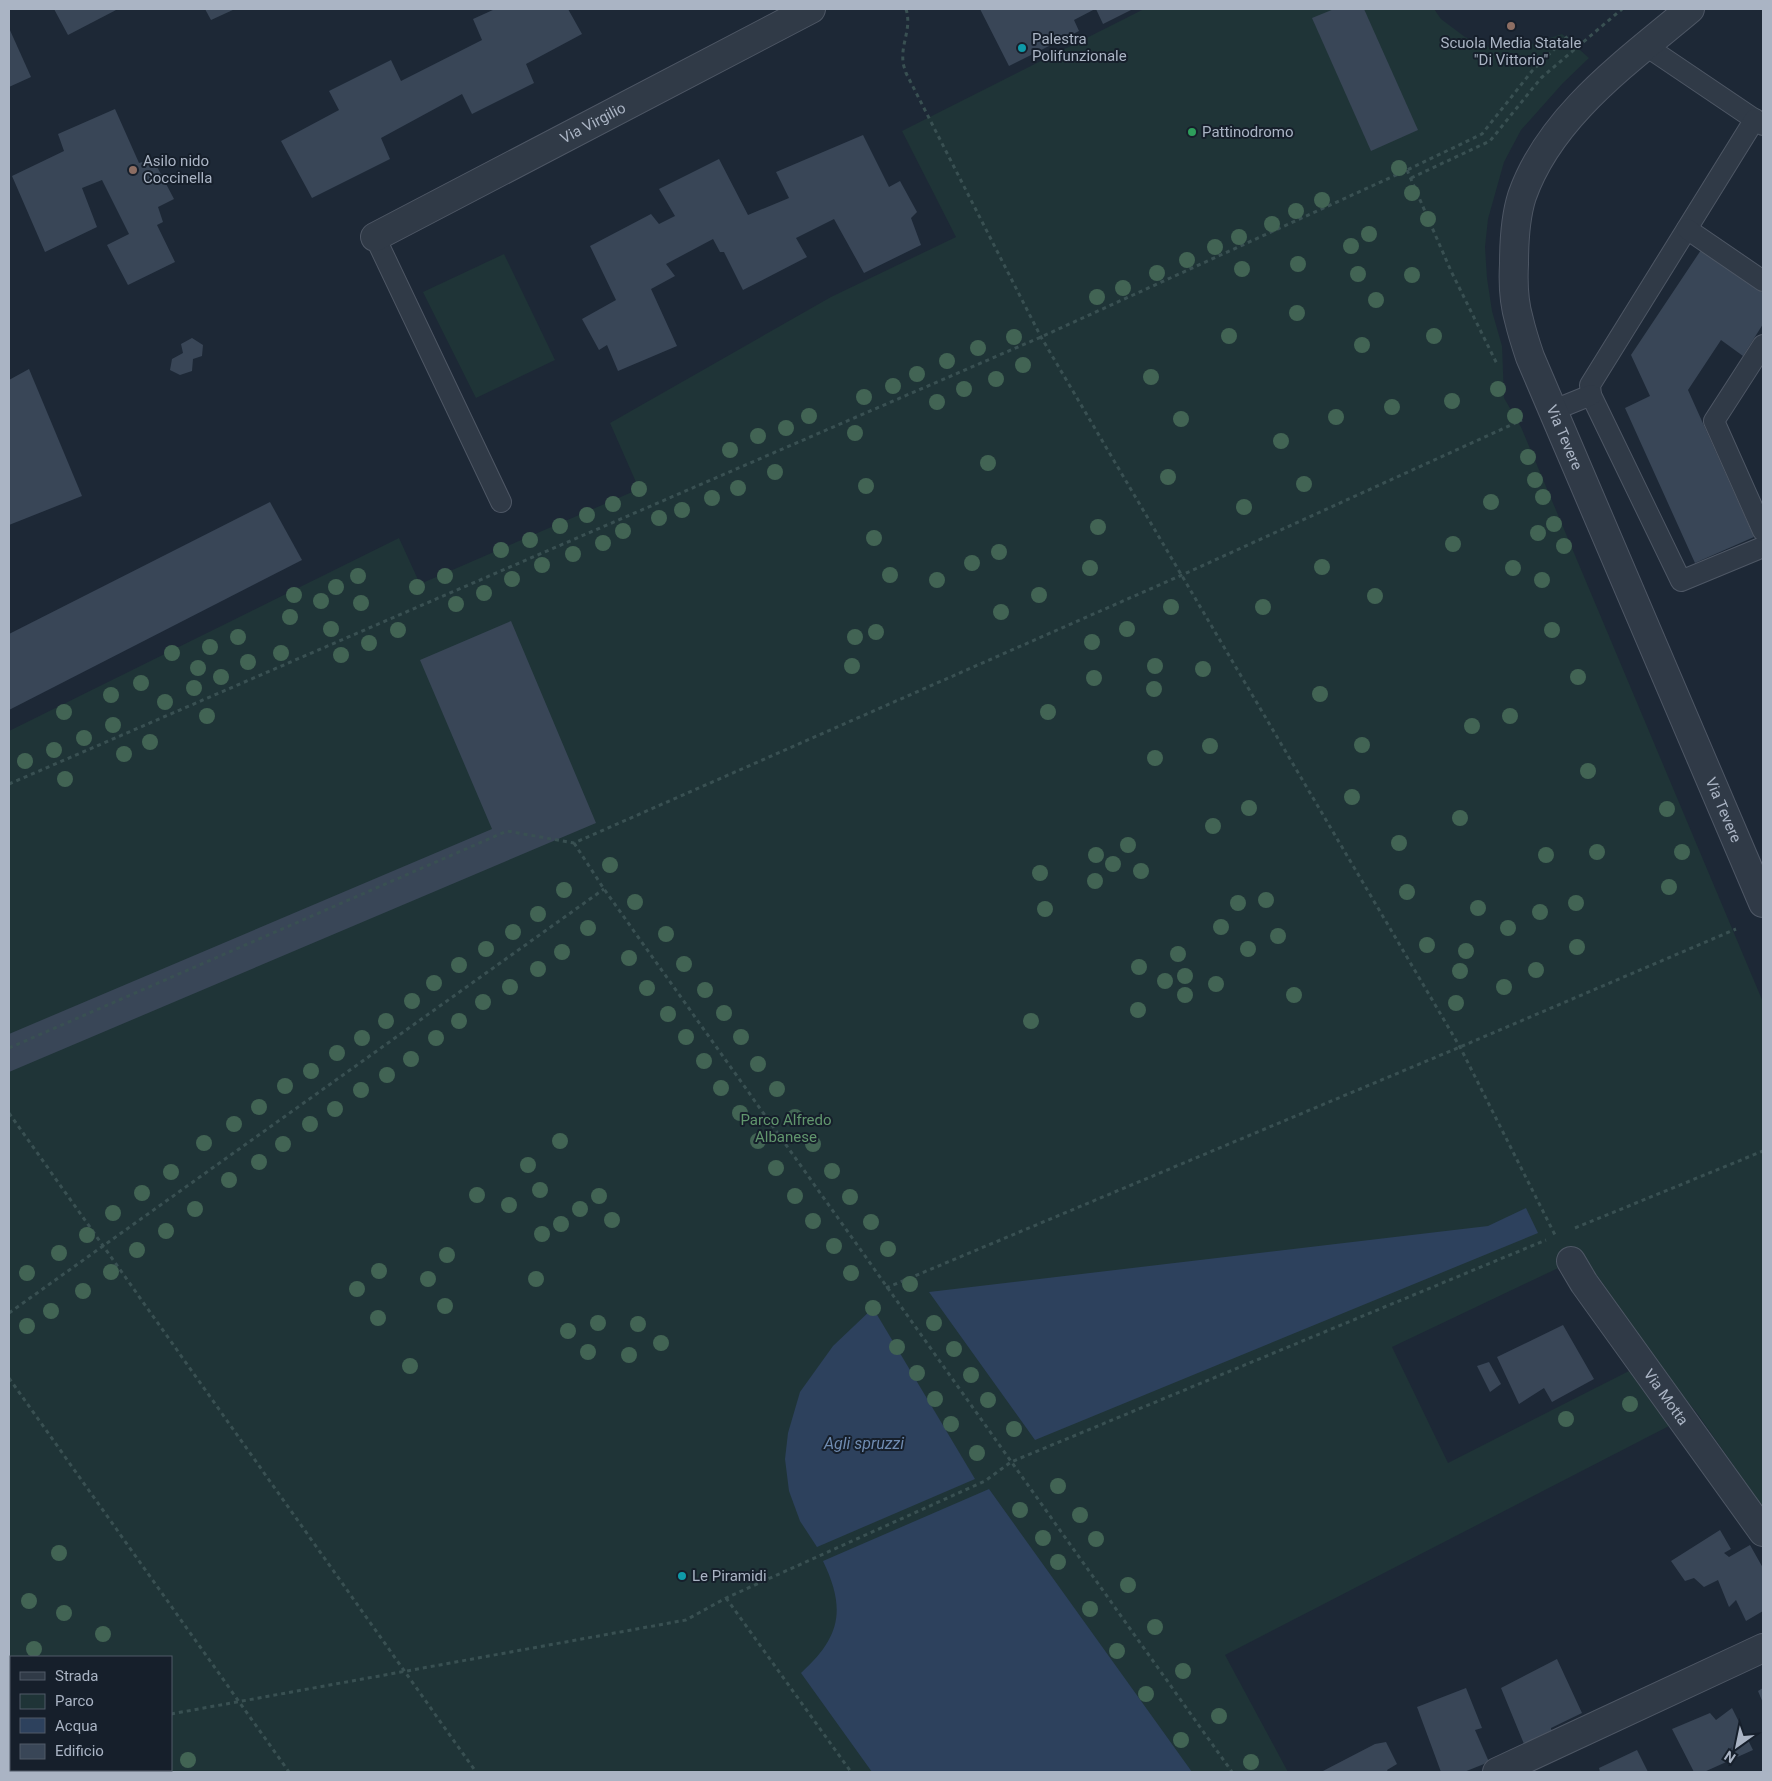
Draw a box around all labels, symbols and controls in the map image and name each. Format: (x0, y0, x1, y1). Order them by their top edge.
marker: Scuola Media Statale "Di Vittorio" (1505, 20, 1517, 32)
place label: Palestra Polifunzionale (1032, 30, 1127, 65)
place label: Scuola Media Statale "Di Vittorio" (1441, 34, 1581, 69)
marker: Palestra Polifunzionale (1016, 42, 1028, 54)
street label: Via Virgilio (557, 99, 629, 147)
place label: Pattinodromo (1202, 123, 1294, 141)
marker: Pattinodromo (1186, 126, 1198, 138)
place label: Asilo nido Coccinella (143, 152, 212, 187)
marker: Asilo nido Coccinella (127, 164, 139, 176)
street label: Via Tevere (1543, 402, 1586, 473)
street label: Via Tevere (1702, 775, 1745, 845)
park label: Parco Alfredo Albanese (740, 1111, 832, 1146)
street label: Via Motta (1640, 1365, 1692, 1429)
water label: Agli spruzzi (823, 1434, 904, 1453)
place label: Le Piramidi (692, 1567, 767, 1585)
marker: Le Piramidi (676, 1570, 688, 1582)
legend (10, 1656, 172, 1771)
text: Strada (55, 1667, 98, 1685)
text: Parco (55, 1692, 94, 1710)
text: Acqua (55, 1717, 98, 1735)
north arrow (1712, 1721, 1762, 1771)
text: Edificio (55, 1742, 104, 1760)
text: N (1721, 1747, 1738, 1766)

